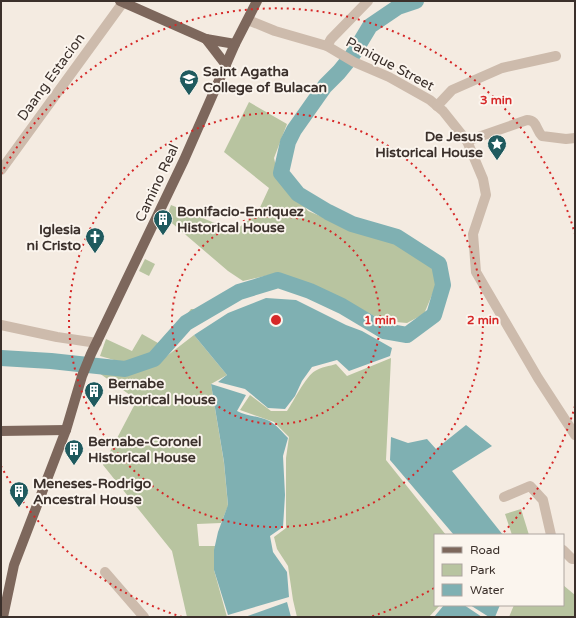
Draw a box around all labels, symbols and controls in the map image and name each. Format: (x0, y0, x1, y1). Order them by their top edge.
street label: Daang Estacion (14, 30, 88, 124)
street label: Panique Street (343, 34, 438, 95)
place label: Saint Agatha College of Bulacan (203, 63, 327, 96)
school or university icon: Saint Agatha College of Bulacan (178, 68, 200, 96)
text: 3 min (480, 93, 512, 107)
place label: De Jesus Historical House (375, 128, 483, 161)
place icon: De Jesus Historical House (486, 133, 508, 161)
street label: Camino Real (132, 141, 182, 225)
place label: Bonifacio-Enriquez Historical House (177, 203, 304, 236)
building icon: Bonifacio-Enriquez Historical House (152, 208, 174, 236)
place label: Iglesia ni Cristo (26, 221, 81, 254)
church icon: Iglesia ni Cristo (84, 226, 106, 254)
centre of rings (269, 313, 283, 327)
text: 1 min (364, 313, 396, 327)
text: 2 min (467, 313, 499, 327)
place label: Bernabe Historical House (108, 375, 216, 408)
building icon: Bernabe Historical House (83, 380, 105, 408)
place label: Bernabe-Coronel Historical House (88, 433, 201, 466)
building icon: Bernabe-Coronel Historical House (63, 438, 85, 466)
place label: Meneses-Rodrigo Ancestral House (33, 475, 152, 508)
building icon: Meneses-Rodrigo Ancestral House (8, 480, 30, 508)
legend (434, 534, 564, 606)
text: Road (470, 543, 500, 557)
text: Park (470, 563, 496, 577)
text: Water (470, 583, 505, 597)

